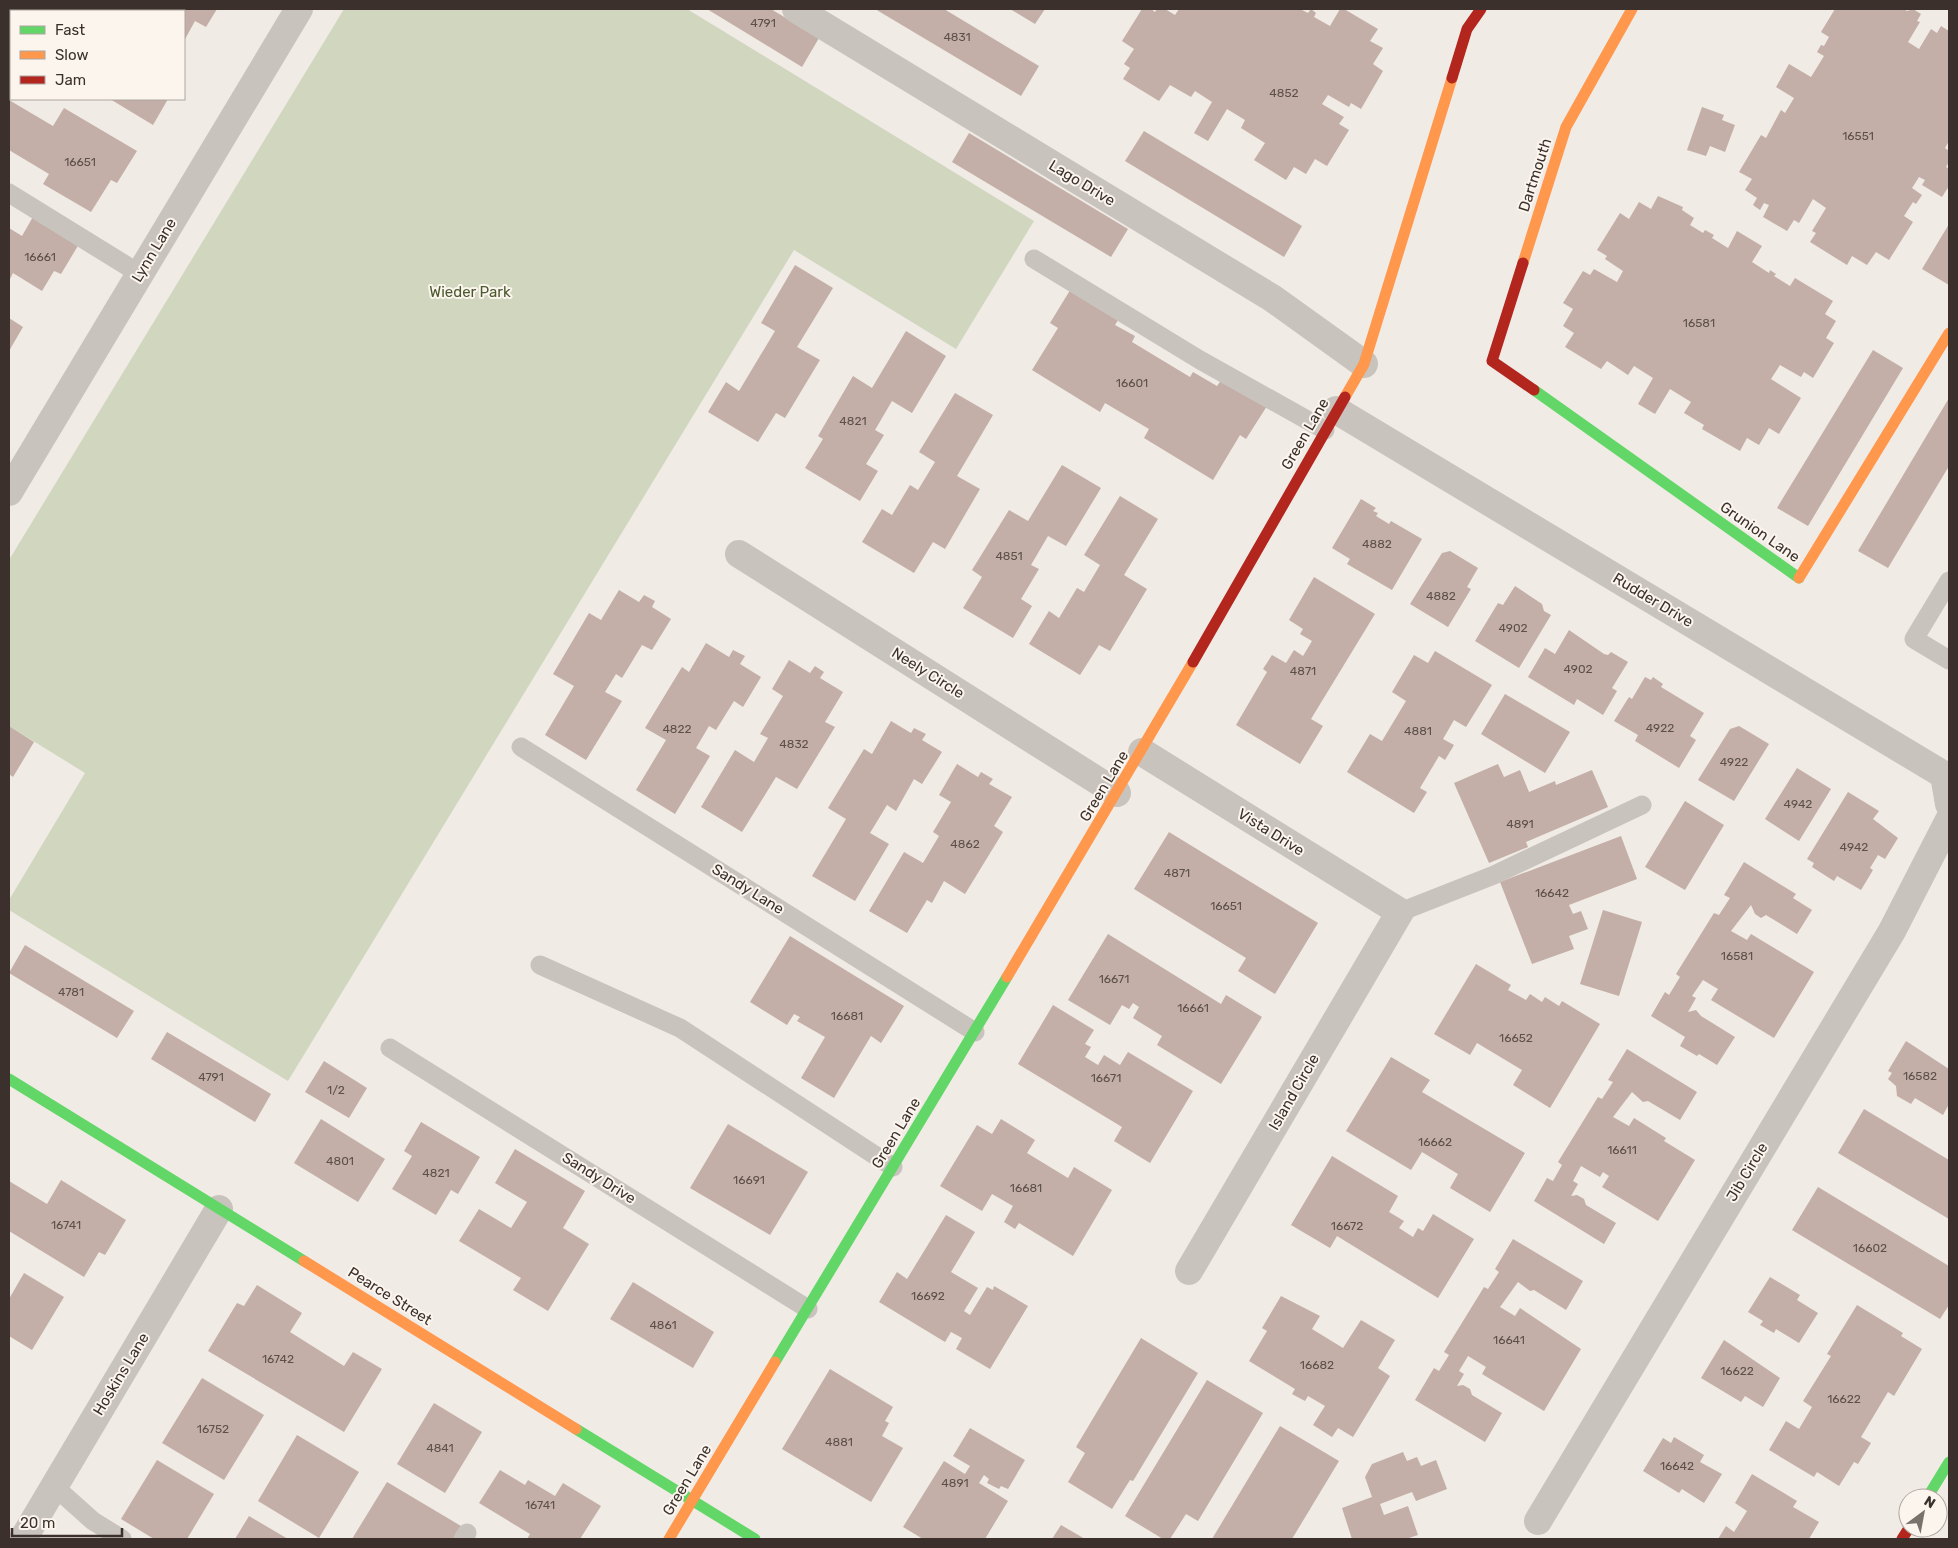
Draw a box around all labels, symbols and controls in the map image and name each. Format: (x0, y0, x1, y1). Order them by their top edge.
legend (10, 10, 185, 100)
house number: 4791 (750, 16, 776, 30)
text: Fast (55, 21, 85, 39)
house number: 4831 (943, 30, 971, 44)
text: Slow (55, 46, 88, 64)
text: Jam (55, 71, 86, 89)
house number: 4852 (1269, 86, 1299, 100)
house number: 16551 (1842, 129, 1874, 143)
street label: Dartmouth (1515, 136, 1555, 214)
house number: 16651 (64, 155, 96, 169)
street label: Lago Drive (1046, 156, 1118, 210)
street label: Lynn Lane (128, 215, 180, 285)
house number: 16661 (24, 250, 56, 264)
park label: Wieder Park (429, 283, 511, 301)
house number: 16581 (1683, 316, 1715, 330)
house number: 16601 (1116, 376, 1148, 390)
street label: Green Lane (1277, 395, 1333, 473)
house number: 4821 (839, 414, 867, 428)
street label: Grunion Lane (1717, 498, 1803, 566)
house number: 4882 (1362, 537, 1392, 551)
house number: 4851 (995, 549, 1023, 563)
street label: Rudder Drive (1610, 569, 1696, 631)
house number: 4882 (1426, 589, 1456, 603)
house number: 4902 (1498, 621, 1528, 635)
street label: Neely Circle (888, 644, 968, 702)
house number: 4902 (1563, 662, 1593, 676)
house number: 4871 (1290, 664, 1316, 678)
house number: 4922 (1646, 721, 1674, 735)
house number: 4822 (662, 722, 692, 736)
house number: 4881 (1404, 724, 1432, 738)
house number: 4832 (779, 737, 809, 751)
street label: Green Lane (1076, 747, 1132, 825)
house number: 4922 (1720, 755, 1748, 769)
house number: 4942 (1784, 797, 1812, 811)
street label: Vista Drive (1234, 805, 1308, 859)
house number: 4891 (1506, 817, 1534, 831)
house number: 4862 (950, 837, 980, 851)
house number: 4942 (1840, 840, 1868, 854)
street label: Sandy Lane (709, 860, 787, 918)
house number: 4871 (1164, 866, 1190, 880)
house number: 16642 (1535, 886, 1569, 900)
house number: 16651 (1210, 899, 1242, 913)
house number: 16581 (1721, 949, 1753, 963)
house number: 16671 (1099, 972, 1129, 986)
house number: 4781 (58, 985, 84, 999)
house number: 16661 (1177, 1001, 1209, 1015)
house number: 16681 (831, 1009, 863, 1023)
house number: 16652 (1499, 1031, 1533, 1045)
street label: Island Circle (1265, 1051, 1323, 1133)
house number: 16582 (1903, 1069, 1937, 1083)
house number: 4791 (198, 1070, 224, 1084)
house number: 16671 (1091, 1071, 1121, 1085)
house number: 1/2 (327, 1083, 345, 1097)
street label: Green Lane (868, 1094, 924, 1172)
house number: 16662 (1418, 1135, 1452, 1149)
street label: Jib Circle (1722, 1139, 1772, 1205)
house number: 16611 (1607, 1143, 1637, 1157)
street label: Sandy Drive (559, 1148, 639, 1208)
house number: 4801 (326, 1154, 354, 1168)
house number: 4821 (422, 1166, 450, 1180)
house number: 16691 (733, 1173, 765, 1187)
house number: 16681 (1010, 1181, 1042, 1195)
house number: 16741 (51, 1218, 81, 1232)
house number: 16672 (1331, 1219, 1363, 1233)
house number: 16602 (1853, 1241, 1887, 1255)
street label: Pearce Street (345, 1263, 435, 1329)
house number: 16692 (911, 1289, 945, 1303)
house number: 4861 (649, 1318, 677, 1332)
street label: Hoskins Lane (89, 1330, 153, 1418)
house number: 16641 (1493, 1333, 1525, 1347)
house number: 16742 (262, 1352, 294, 1366)
house number: 16682 (1300, 1358, 1334, 1372)
house number: 16622 (1720, 1364, 1754, 1378)
house number: 16622 (1827, 1392, 1861, 1406)
house number: 16752 (197, 1422, 229, 1436)
house number: 4881 (825, 1435, 853, 1449)
house number: 4841 (426, 1441, 454, 1455)
street label: Green Lane (659, 1441, 715, 1519)
house number: 16642 (1660, 1459, 1694, 1473)
house number: 4891 (941, 1476, 969, 1490)
north arrow (1898, 1488, 1948, 1538)
text: N (1921, 1493, 1938, 1512)
house number: 16741 (525, 1498, 555, 1512)
scale bar (12, 1506, 122, 1538)
text: 20 m (20, 1514, 55, 1532)

